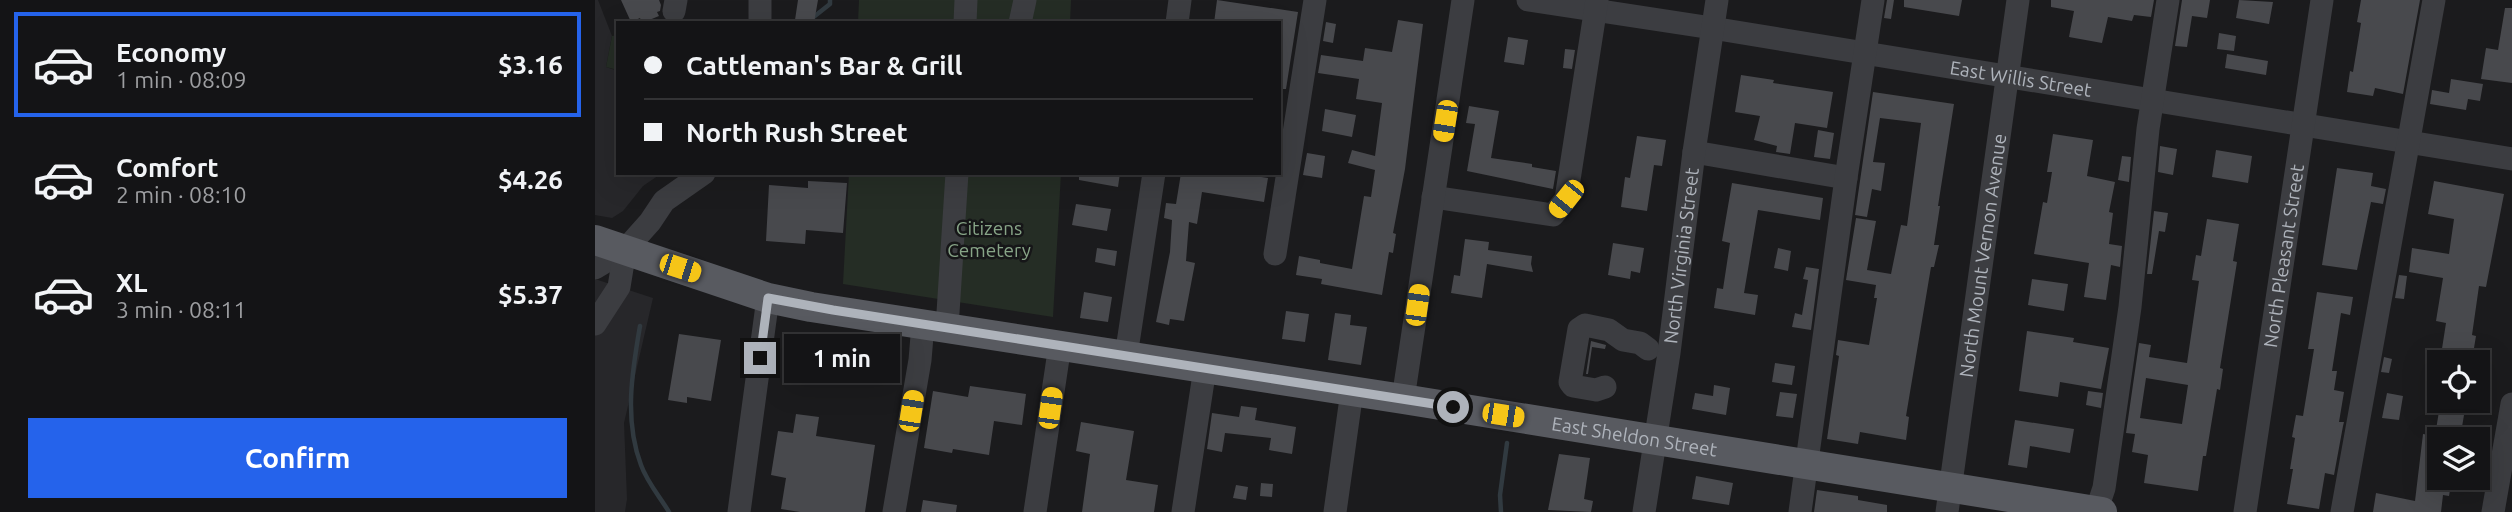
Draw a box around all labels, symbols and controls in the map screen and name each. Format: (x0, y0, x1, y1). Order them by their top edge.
icon: car (32, 33, 95, 96)
text: Economy (116, 38, 226, 67)
text: $3.16 (498, 50, 563, 79)
text: Cattleman's Bar & Grill (686, 51, 962, 80)
street label: East Willis Street (1948, 56, 2094, 101)
text: 1 min · 08:09 (116, 67, 247, 92)
car (1432, 99, 1459, 143)
text: North Rush Street (686, 118, 908, 147)
street label: North Mount Vernon Avenue (1955, 132, 2010, 379)
icon: car (32, 148, 95, 211)
text: Comfort (116, 153, 219, 182)
street label: North Pleasant Street (2259, 162, 2308, 349)
text: $4.26 (498, 165, 563, 194)
street label: North Virginia Street (1659, 166, 1703, 345)
car (1545, 176, 1588, 222)
text: 2 min · 08:10 (116, 182, 247, 207)
park label: Citizens Cemetery (947, 217, 1031, 261)
car (657, 252, 704, 284)
icon: car (32, 263, 95, 326)
text: XL (116, 268, 147, 297)
text: $5.37 (498, 280, 563, 309)
car (1404, 283, 1431, 327)
text: 3 min · 08:11 (116, 297, 247, 322)
callout: 1 min (785, 334, 900, 382)
route end (744, 342, 776, 374)
text: 1 min (813, 346, 871, 371)
map controls (2427, 350, 2490, 490)
button: locate (2427, 350, 2490, 413)
car (1037, 386, 1064, 430)
car (898, 389, 925, 433)
route start (1437, 391, 1469, 423)
car (1481, 401, 1526, 429)
street label: East Sheldon Street (1550, 412, 1719, 461)
button: Confirm (28, 418, 567, 498)
button: layers (2427, 427, 2490, 490)

